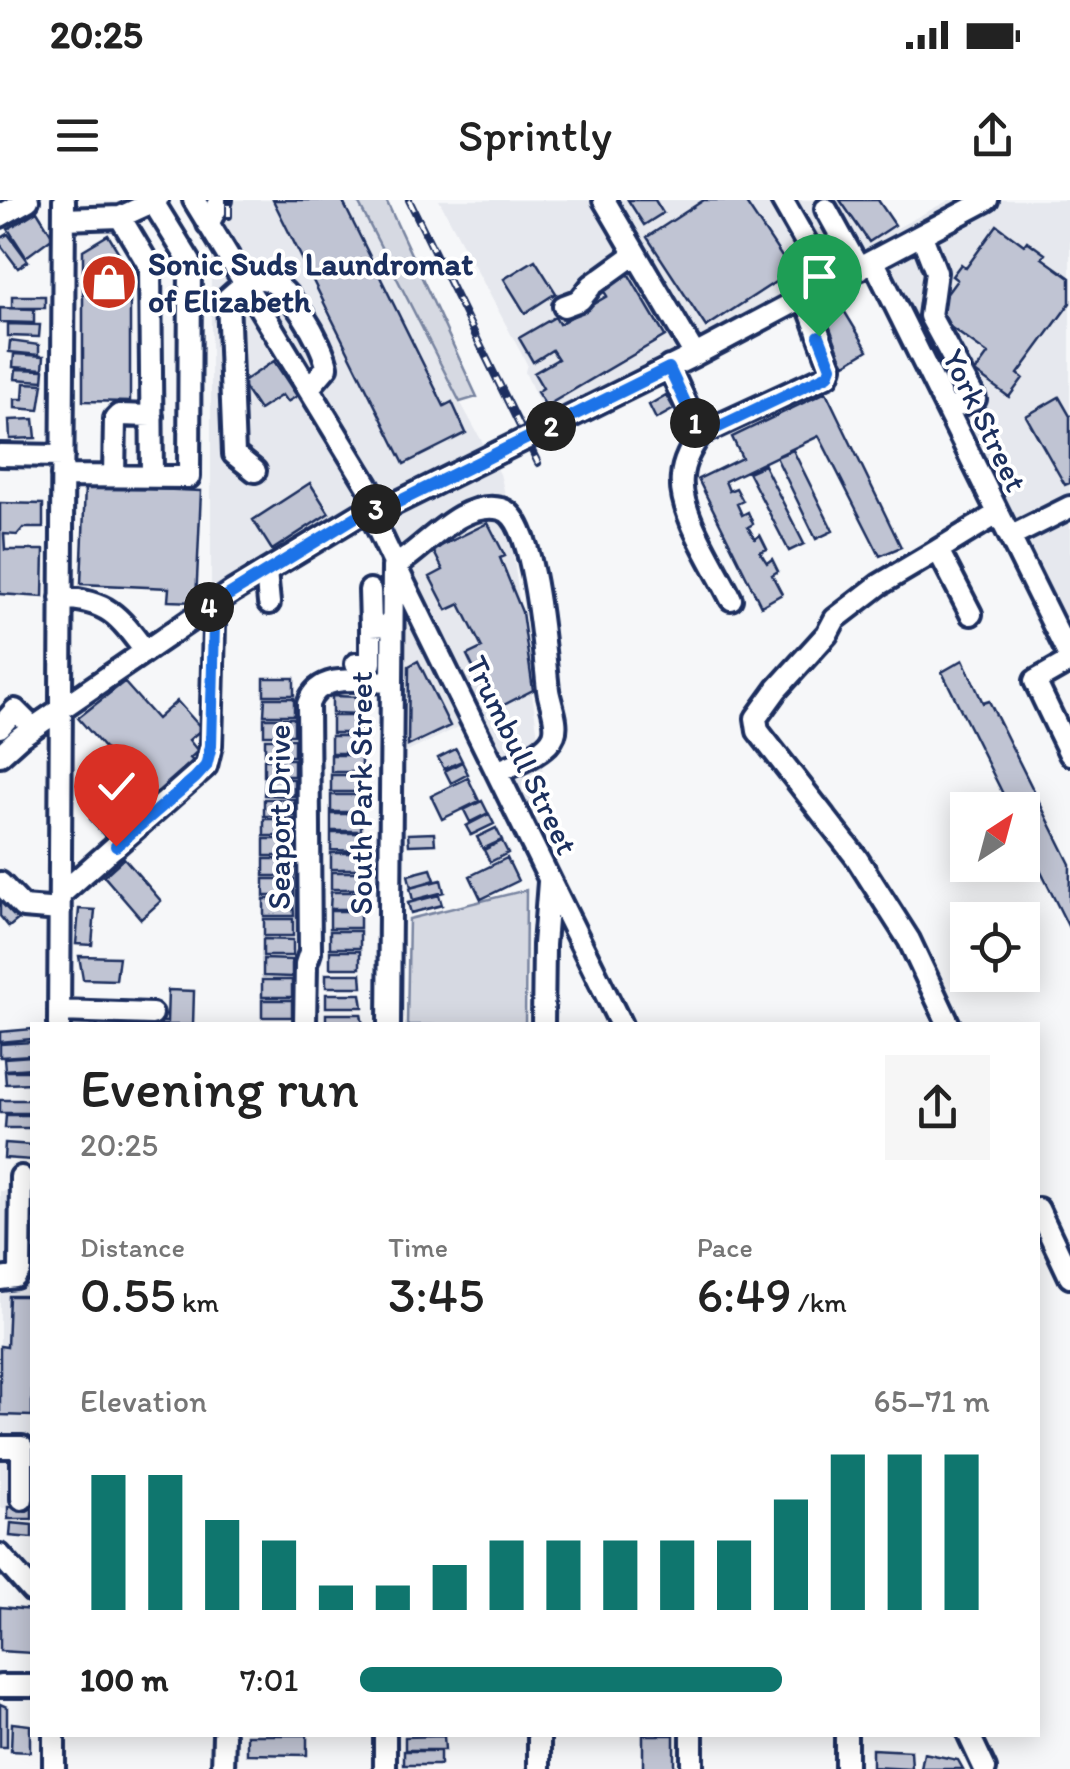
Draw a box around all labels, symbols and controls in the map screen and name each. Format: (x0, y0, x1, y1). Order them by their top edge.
text: 20:25 (50, 12, 143, 58)
icon: menu (50, 108, 105, 163)
text: Sprintly (458, 108, 612, 162)
icon: share (965, 108, 1020, 163)
pin (777, 234, 862, 337)
place label: Sonic Suds Laundromat of Elizabeth (148, 245, 473, 320)
icon: arrive (792, 249, 847, 304)
shop icon: Sonic Suds Laundromat of Elizabeth (79, 252, 139, 312)
street label: York Street (934, 343, 1036, 497)
pin: 1 (670, 398, 720, 448)
pin: 2 (526, 401, 576, 451)
text: 1 (689, 406, 702, 440)
text: 2 (544, 409, 558, 443)
pin: 3 (351, 484, 401, 534)
text: 3 (368, 492, 384, 526)
pin: 4 (184, 582, 234, 632)
text: 4 (201, 590, 217, 624)
street label: Trumbull Street (457, 649, 587, 861)
street label: South Park Street (342, 671, 380, 915)
street label: Seaport Drive (260, 724, 298, 910)
pin (74, 744, 159, 847)
icon: check (89, 759, 144, 814)
north arrow (950, 792, 1040, 882)
map controls (950, 792, 1040, 992)
button: locate (950, 902, 1040, 992)
text: Evening run (80, 1055, 359, 1121)
button: share (885, 1055, 990, 1160)
text: 20:25 (80, 1126, 158, 1164)
text: Distance (80, 1230, 185, 1264)
text: Time (388, 1230, 448, 1264)
text: Pace (697, 1230, 753, 1264)
text: 0.55 (80, 1264, 176, 1325)
text: 3:45 (388, 1264, 484, 1325)
text: 6:49 (697, 1264, 792, 1325)
text: km (176, 1285, 219, 1319)
text: /km (792, 1285, 847, 1319)
text: Elevation (80, 1382, 207, 1420)
text: 65–71 m (874, 1382, 990, 1420)
text: 100 m (80, 1661, 168, 1699)
text: 7:01 (240, 1661, 298, 1699)

